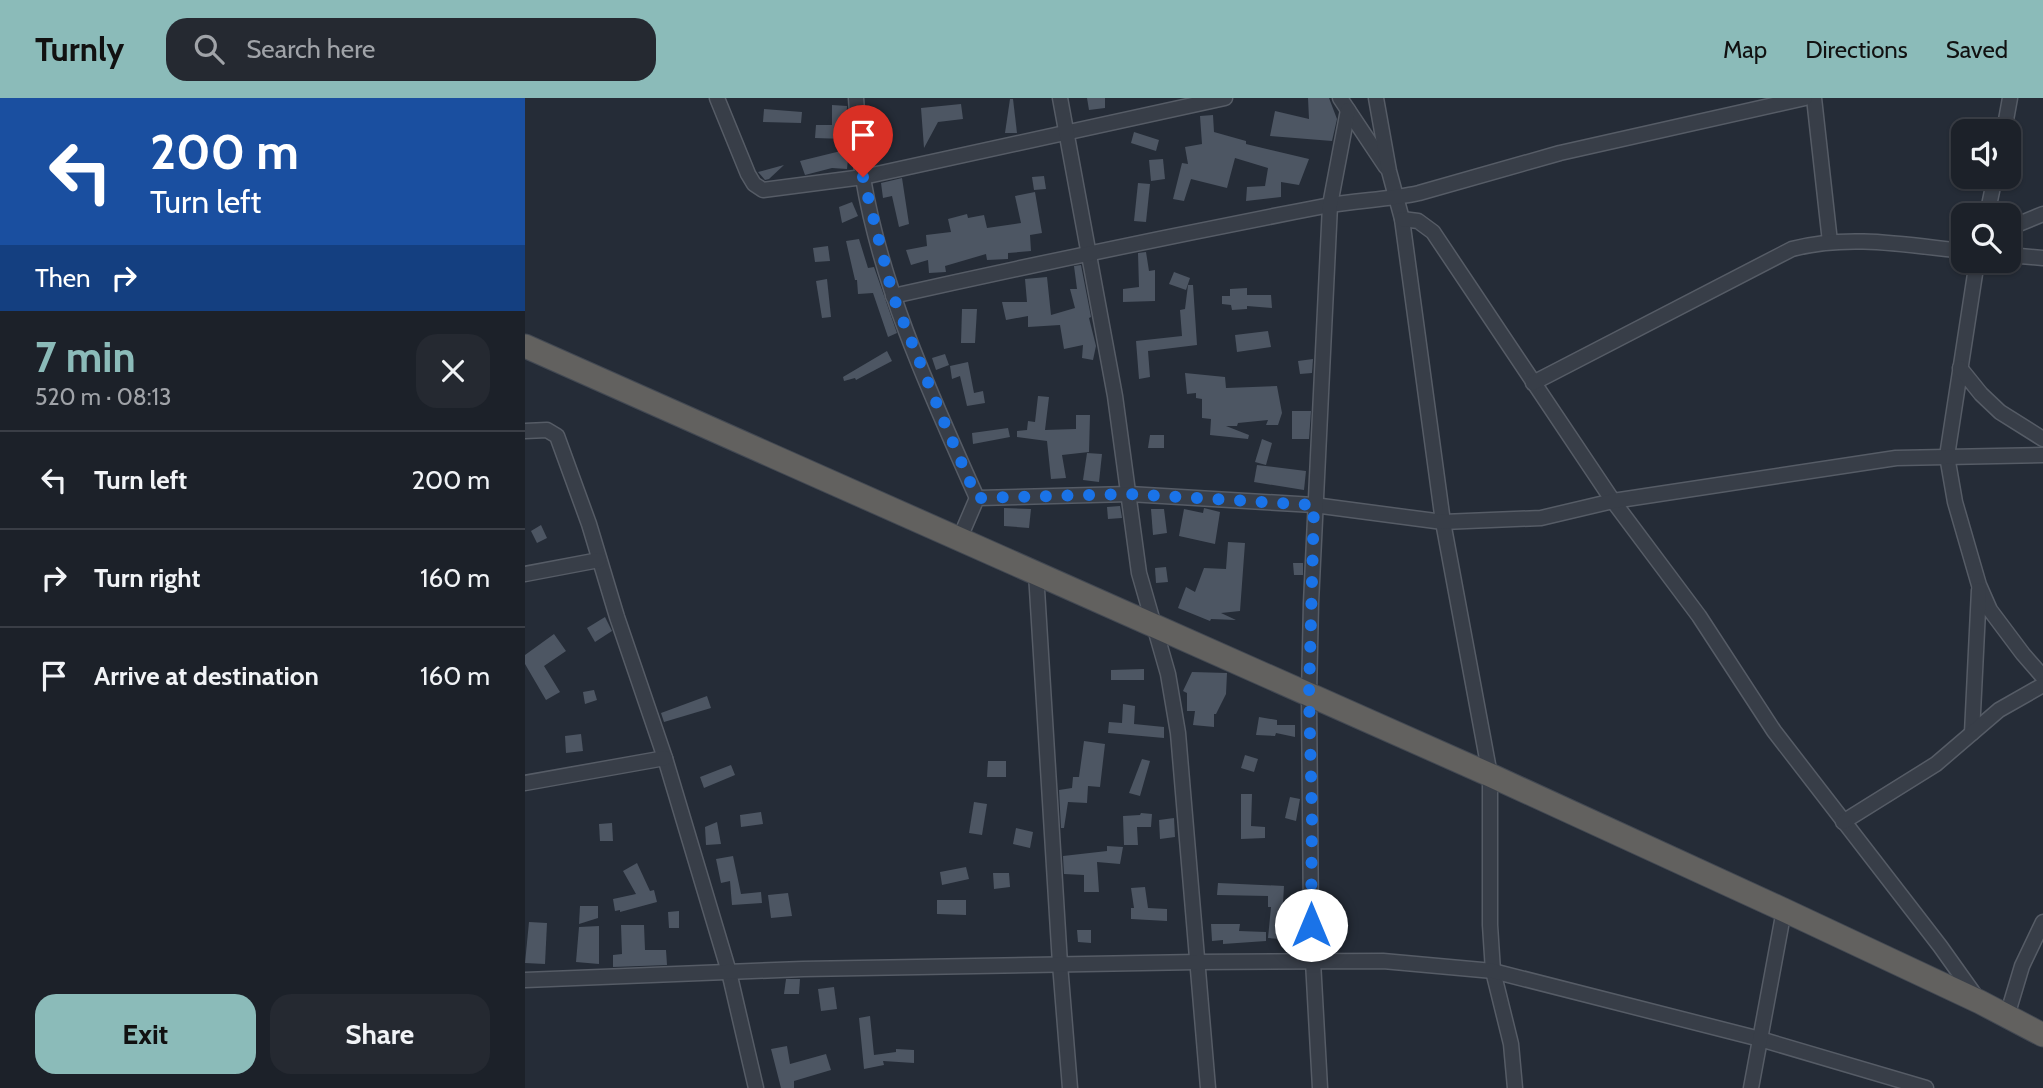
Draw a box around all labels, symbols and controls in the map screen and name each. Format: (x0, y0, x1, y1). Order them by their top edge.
search box (166, 18, 656, 81)
text: Turnly (35, 29, 124, 69)
icon: search (190, 30, 228, 68)
text: Search here (246, 33, 375, 65)
text: Map (1723, 35, 1767, 64)
text: Directions (1805, 35, 1908, 64)
text: Saved (1946, 35, 2008, 64)
pin (833, 105, 893, 177)
icon: arrive (844, 116, 882, 154)
map controls (1951, 119, 2021, 273)
button: sound (1951, 119, 2021, 189)
text: 200 m (150, 122, 299, 181)
icon: left (35, 126, 126, 217)
text: Turn left (150, 182, 261, 221)
button: search (1951, 203, 2021, 273)
icon: right (105, 259, 143, 297)
text: Then (35, 262, 91, 294)
text: 7 min (35, 331, 136, 383)
button: close (416, 334, 490, 408)
text: 520 m · 08:13 (35, 383, 171, 411)
icon: left (35, 461, 73, 499)
text: Turn left (94, 464, 187, 496)
text: 200 m (411, 464, 490, 496)
icon: right (35, 559, 73, 597)
text: Turn right (94, 562, 200, 594)
text: 160 m (420, 562, 490, 594)
icon: arrive (35, 657, 73, 695)
text: Arrive at destination (94, 660, 319, 692)
text: 160 m (420, 660, 490, 692)
position arrow (1274, 888, 1348, 962)
button: Exit (35, 994, 256, 1074)
button: Share (270, 994, 490, 1074)

